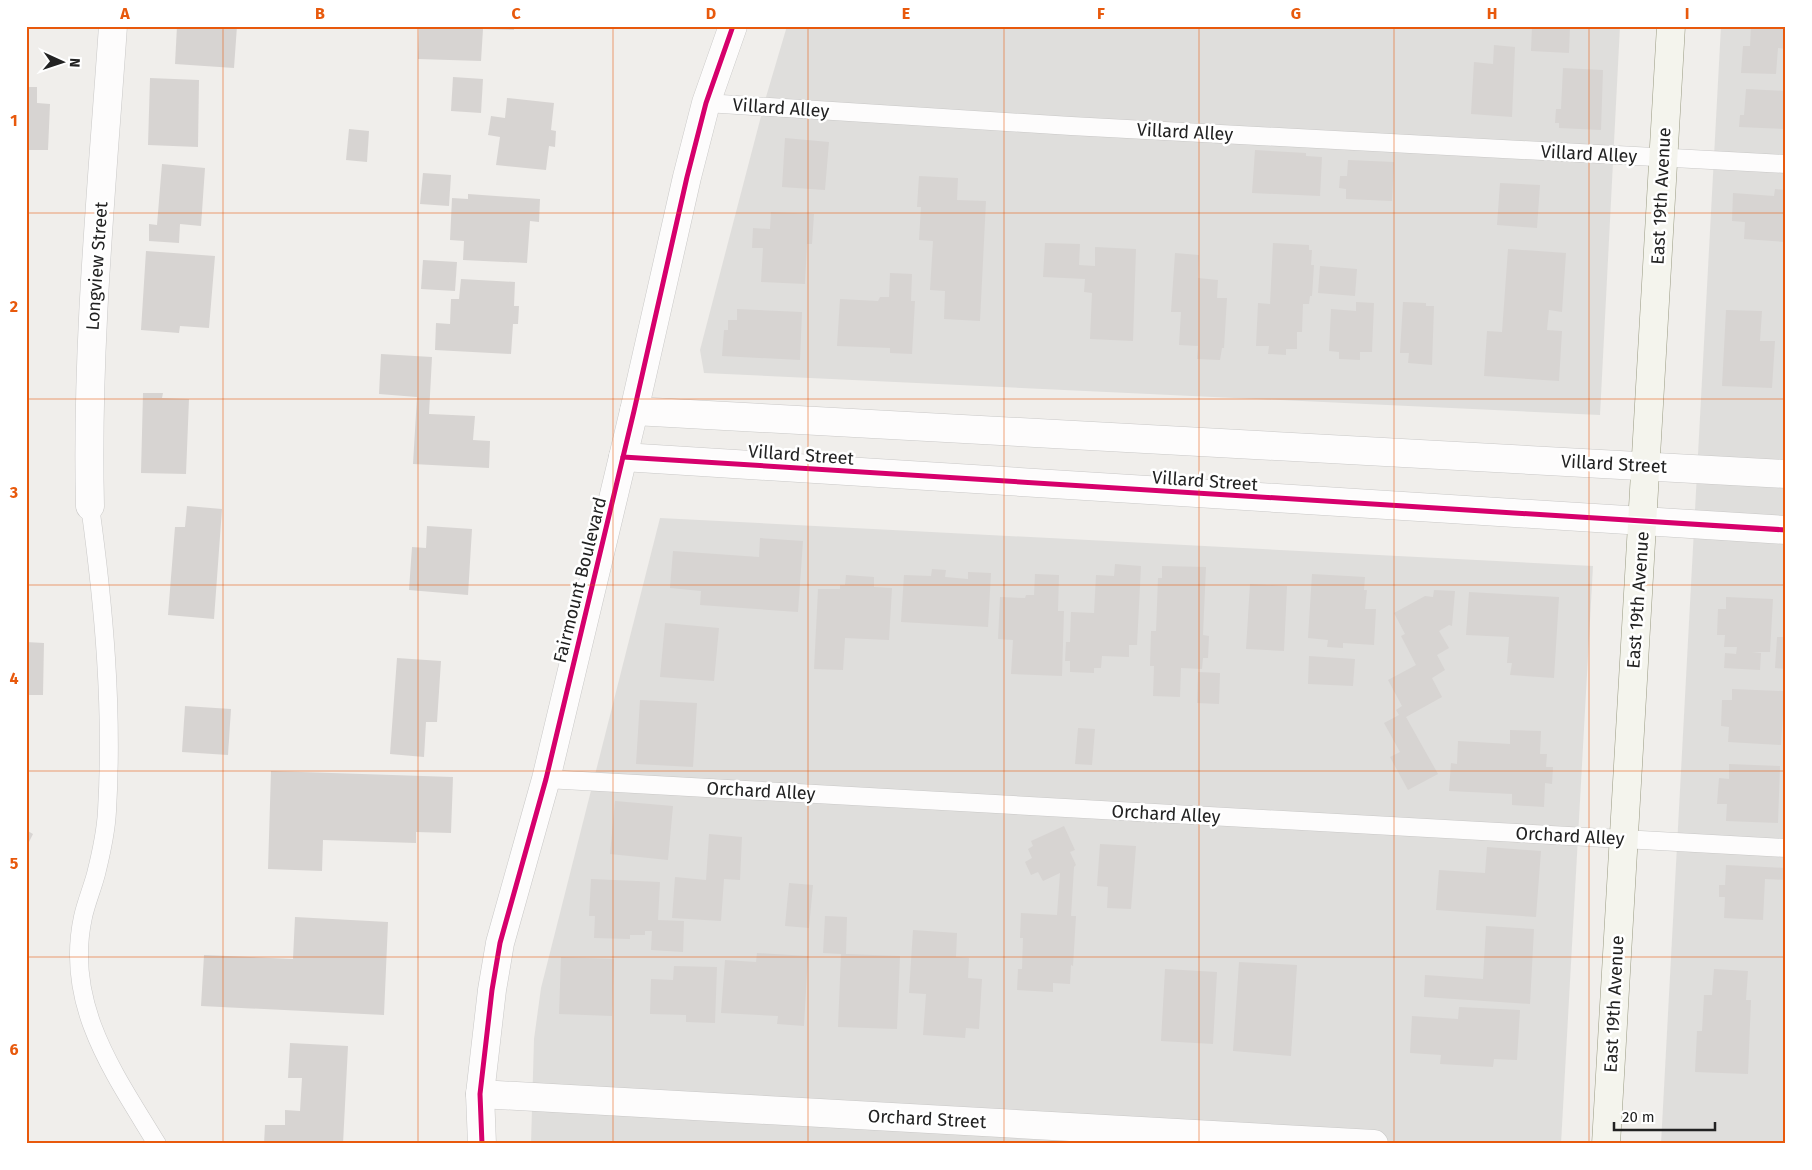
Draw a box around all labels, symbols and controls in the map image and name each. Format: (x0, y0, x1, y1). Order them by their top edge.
text: A (119, 4, 130, 23)
text: B (315, 4, 325, 23)
text: C (511, 4, 521, 23)
text: D (706, 4, 716, 23)
text: E (902, 4, 910, 23)
text: F (1097, 4, 1105, 23)
text: G (1291, 4, 1301, 23)
text: H (1487, 4, 1497, 23)
text: I (1685, 4, 1689, 23)
north arrow (38, 38, 88, 88)
text: N (66, 58, 83, 68)
street label: Villard Alley (732, 94, 830, 122)
text: 1 (10, 111, 18, 130)
street label: Villard Alley (1136, 118, 1234, 146)
street label: East 19th Avenue (1646, 127, 1676, 265)
street label: Villard Alley (1540, 140, 1638, 168)
street label: Longview Street (82, 200, 113, 331)
text: 2 (10, 297, 18, 316)
street label: Villard Street (747, 440, 855, 470)
street label: Villard Street (1560, 450, 1668, 478)
street label: Villard Street (1151, 466, 1259, 496)
text: 3 (9, 483, 18, 502)
street label: Fairmount Boulevard (549, 495, 611, 665)
street label: East 19th Avenue (1622, 531, 1654, 669)
text: 4 (9, 669, 19, 688)
street label: Orchard Alley (706, 777, 816, 805)
street label: Orchard Alley (1111, 800, 1221, 828)
street label: Orchard Alley (1515, 822, 1625, 850)
text: 5 (10, 854, 19, 873)
street label: East 19th Avenue (1599, 935, 1629, 1073)
text: 6 (9, 1040, 19, 1059)
scale bar (1614, 1100, 1716, 1132)
street label: Orchard Street (867, 1105, 987, 1133)
text: 20 m (1622, 1108, 1655, 1126)

